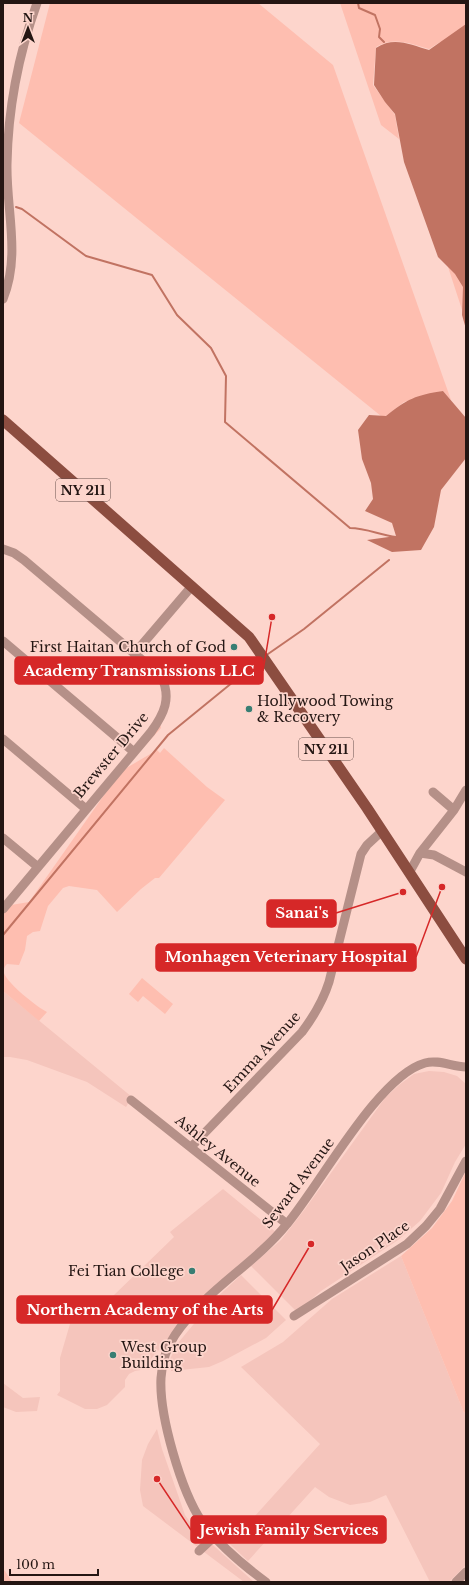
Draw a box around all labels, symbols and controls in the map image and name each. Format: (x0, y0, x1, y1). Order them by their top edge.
north arrow (8, 8, 48, 48)
text: N (23, 11, 34, 25)
road number: NY 211 (56, 479, 110, 501)
place label: First Haitan Church of God (30, 638, 227, 656)
marker: First Haitan Church of God (229, 642, 239, 652)
callout: Academy Transmissions LLC (15, 657, 263, 684)
text: Academy Transmissions LLC (22, 661, 255, 680)
place label: Hollywood Towing & Recovery (257, 692, 394, 726)
marker: Hollywood Towing & Recovery (244, 704, 254, 714)
street label: Brewster Drive (70, 708, 152, 802)
road number: NY 211 (299, 738, 353, 760)
callout: Sanai's (267, 900, 336, 927)
text: Sanai's (275, 903, 329, 922)
callout: Monhagen Veterinary Hospital (156, 944, 416, 971)
text: Monhagen Veterinary Hospital (165, 947, 408, 966)
street label: Emma Avenue (220, 1008, 304, 1096)
street label: Ashley Avenue (171, 1110, 264, 1191)
street label: Seward Avenue (258, 1134, 338, 1232)
street label: Jason Place (335, 1216, 413, 1277)
place label: Fei Tian College (68, 1262, 184, 1280)
marker: Fei Tian College (187, 1266, 197, 1276)
callout: Northern Academy of the Arts (17, 1296, 272, 1323)
text: Northern Academy of the Arts (26, 1300, 264, 1319)
place label: West Group Building (120, 1338, 207, 1372)
marker: West Group Building (108, 1350, 118, 1360)
callout: Jewish Family Services (191, 1516, 386, 1543)
text: Jewish Family Services (197, 1520, 378, 1539)
scale bar (10, 1551, 98, 1577)
text: 100 m (16, 1557, 55, 1572)

